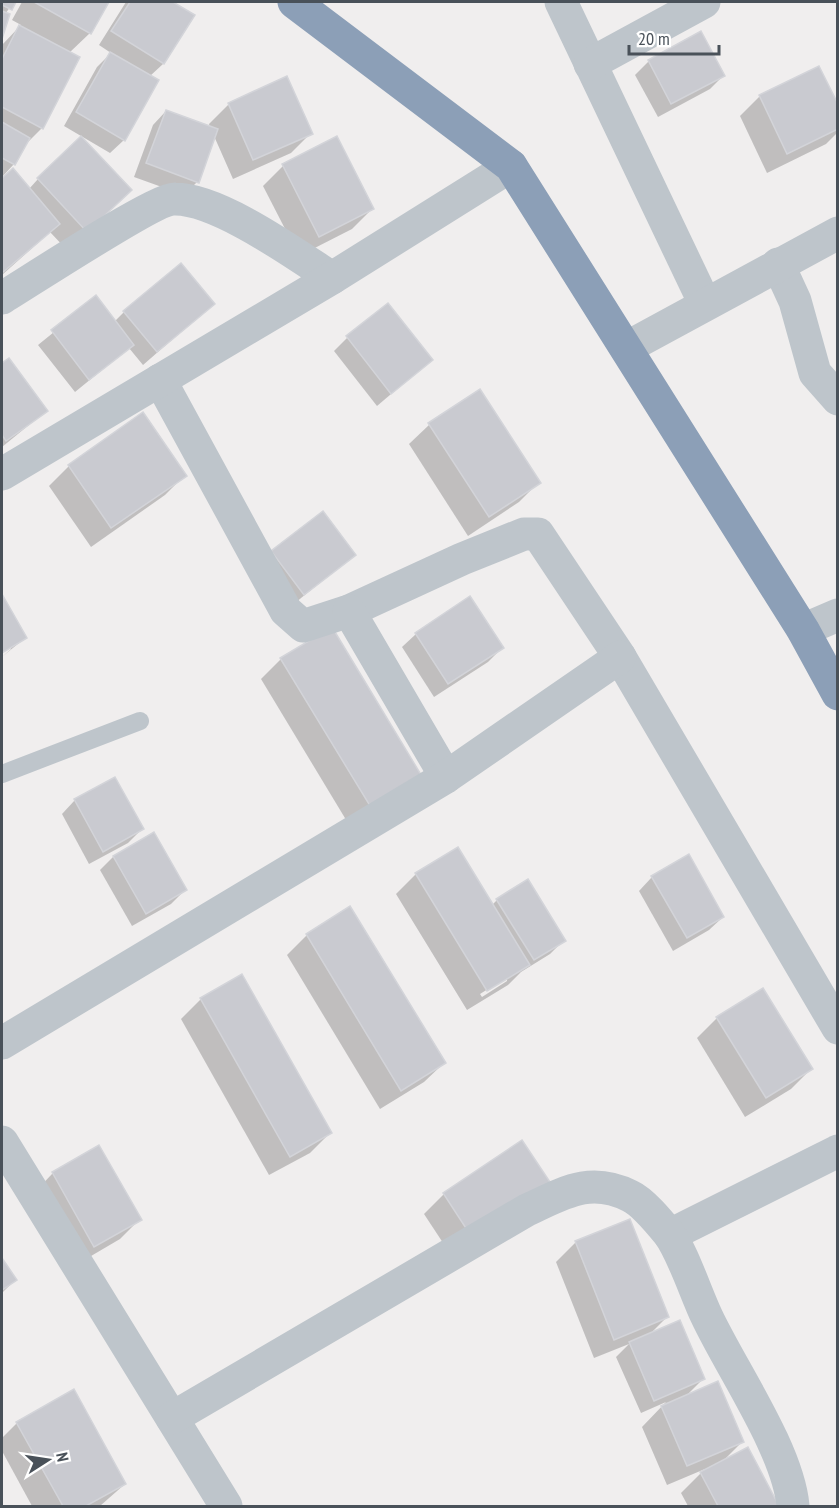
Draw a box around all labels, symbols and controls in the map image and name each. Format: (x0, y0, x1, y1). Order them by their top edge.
scale bar (629, 18, 719, 56)
text: 20 m (638, 27, 670, 50)
north arrow (18, 1430, 78, 1490)
text: N (52, 1451, 73, 1463)

